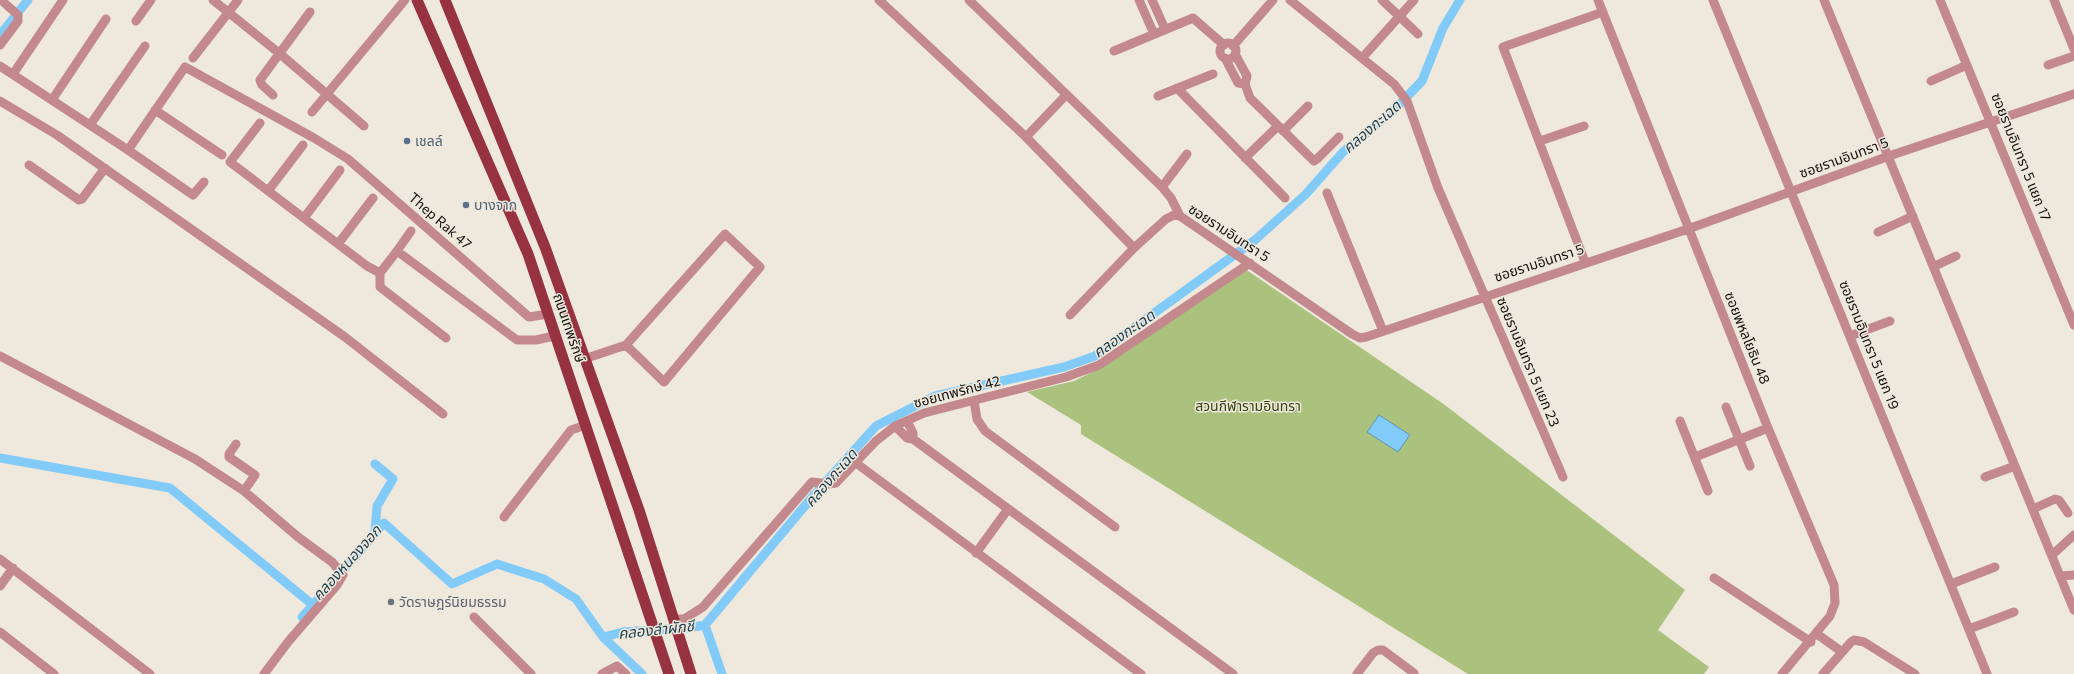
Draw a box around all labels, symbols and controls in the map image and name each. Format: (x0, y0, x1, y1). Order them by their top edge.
street label: ซอยรามอินทรา 5 แยก 17 (1988, 91, 2054, 223)
water label: คลองกะเฉด (1339, 97, 1405, 157)
place label: เชลล์ (415, 133, 443, 149)
street label: ซอยรามอินทรา 5 (1797, 134, 1891, 182)
marker: เชลล์ (402, 136, 412, 146)
street label: Thep Rak 47 (405, 189, 475, 253)
place label: บางจาก (474, 197, 517, 213)
marker: บางจาก (461, 200, 471, 210)
street label: ซอยรามอินทรา 5 (1185, 200, 1273, 266)
street label: ซอยรามอินทรา 5 (1492, 241, 1586, 285)
street label: ซอยรามอินทรา 5 แยก 19 (1835, 278, 1903, 412)
street label: ซอยพหลโยธิน 48 (1721, 289, 1773, 387)
street label: ถนนเทพรักษ์ (549, 291, 589, 365)
street label: ซอยรามอินทรา 5 แยก 23 (1493, 295, 1563, 429)
water label: คลองกะเฉด (1090, 306, 1158, 362)
street label: ซอยเทพรักษ์ 42 (912, 372, 1002, 412)
park label: สวนกีฬารามอินทรา (1195, 398, 1301, 414)
water label: คลองกะเฉด (801, 445, 861, 511)
water label: คลองหนองจอก (309, 522, 385, 604)
place label: วัดราษฎร์นิยมธรรม (399, 594, 507, 610)
marker: วัดราษฎร์นิยมธรรม (386, 597, 396, 607)
water label: คลองลำผักชี (617, 617, 695, 643)

